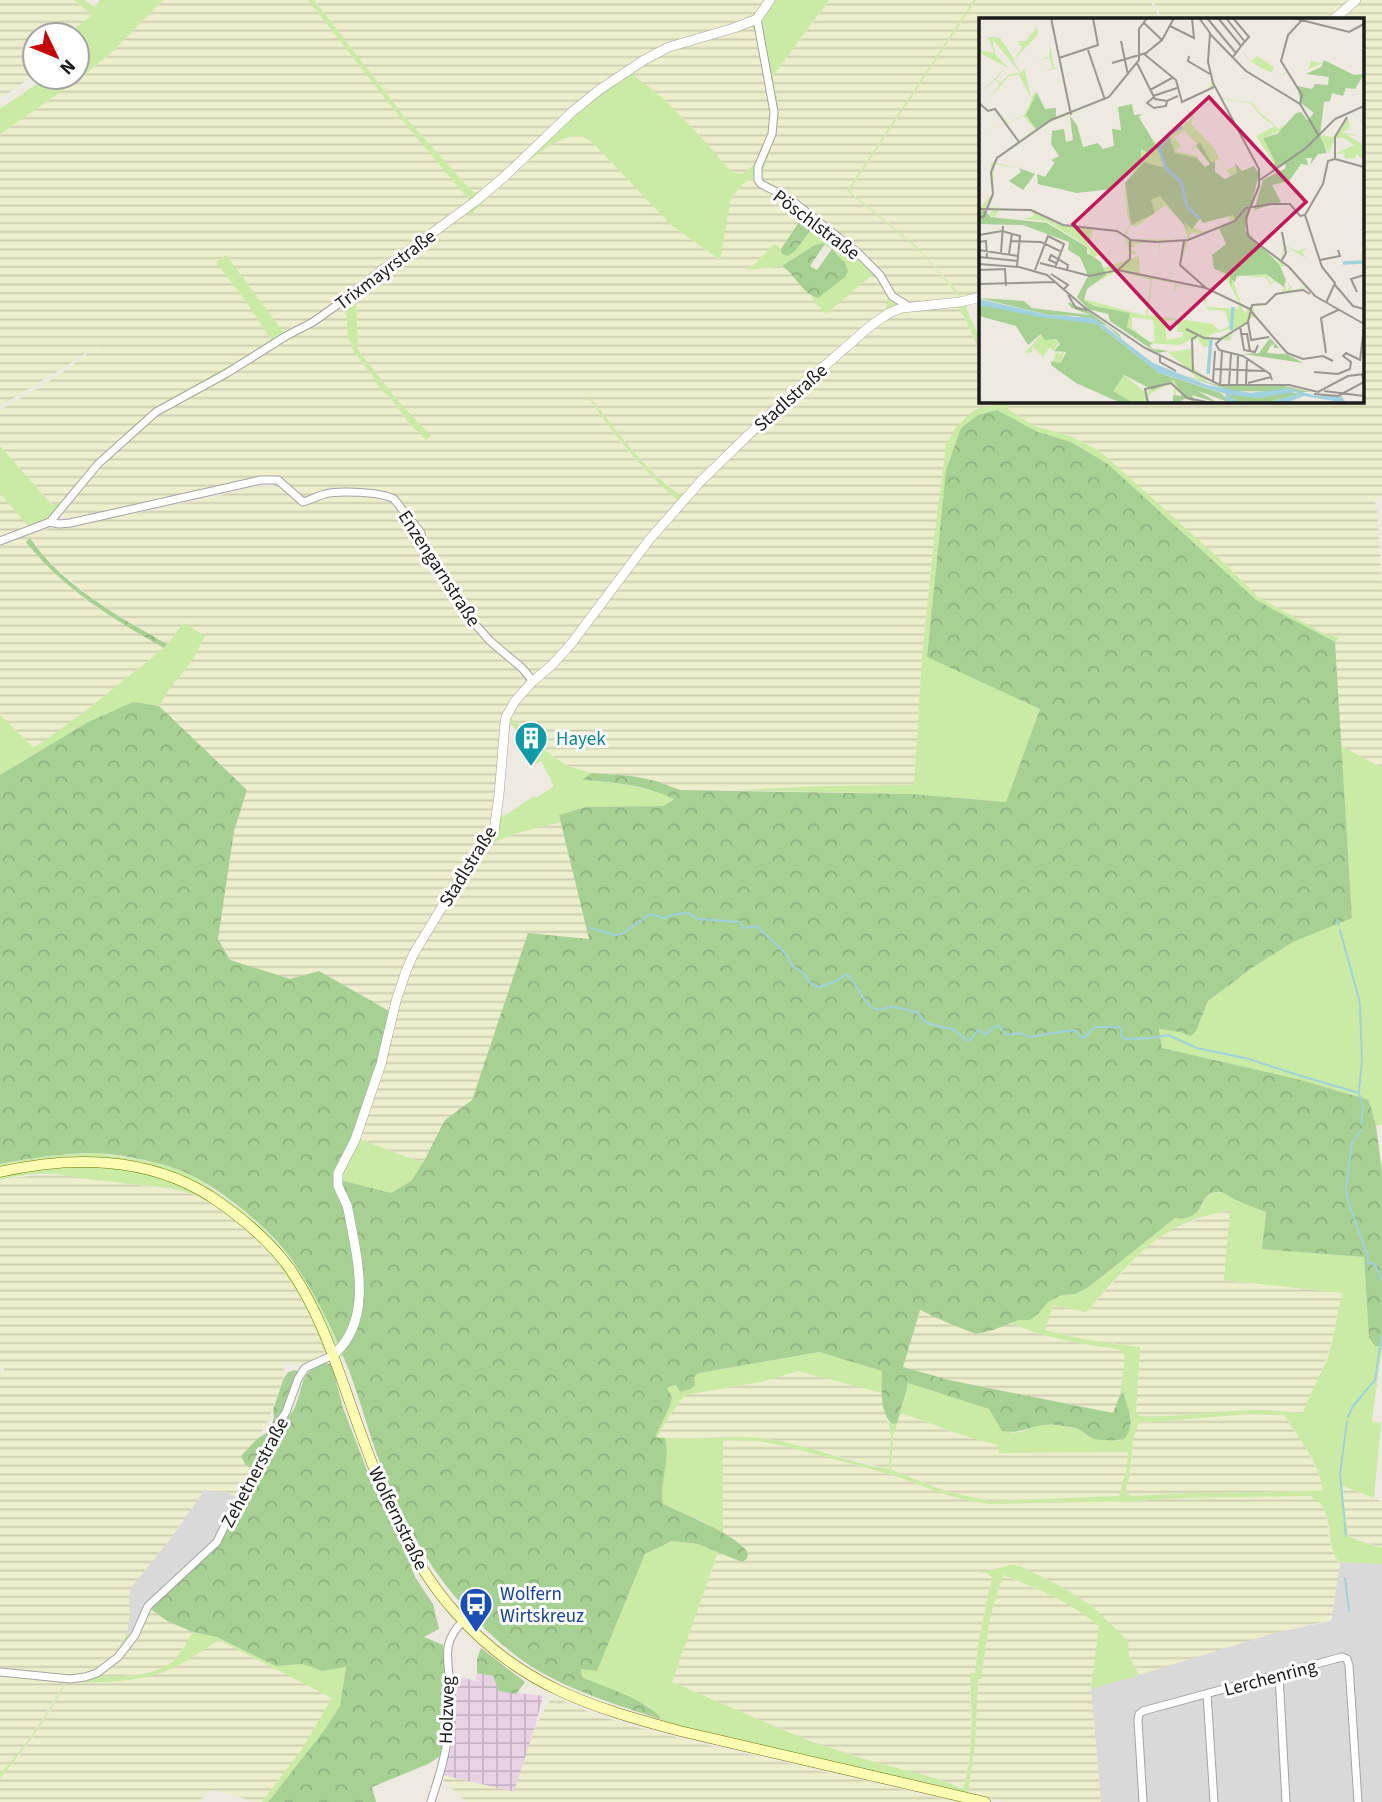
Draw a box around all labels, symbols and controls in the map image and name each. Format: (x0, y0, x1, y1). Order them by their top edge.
inset map (979, 18, 1364, 402)
north arrow (21, 21, 91, 91)
text: N (53, 53, 82, 80)
street label: Pöschlstraße (767, 184, 865, 267)
street label: Trixmayrstraße (330, 223, 442, 317)
street label: Stadlstraße (748, 358, 834, 439)
street label: Enzengarnstraße (391, 505, 487, 632)
building icon: Hayek (512, 719, 550, 768)
place label: Hayek (556, 726, 606, 753)
street label: Stadlstraße (433, 821, 504, 912)
street label: Zehetnerstraße (215, 1413, 296, 1533)
street label: Wolfernstraße (361, 1462, 434, 1575)
place label: Wolfern Wirtskreuz (500, 1581, 584, 1630)
bus stop icon: Wolfern Wirtskreuz (457, 1585, 495, 1634)
street label: Lerchenring (1221, 1653, 1320, 1704)
street label: Holzweg (433, 1675, 462, 1745)

